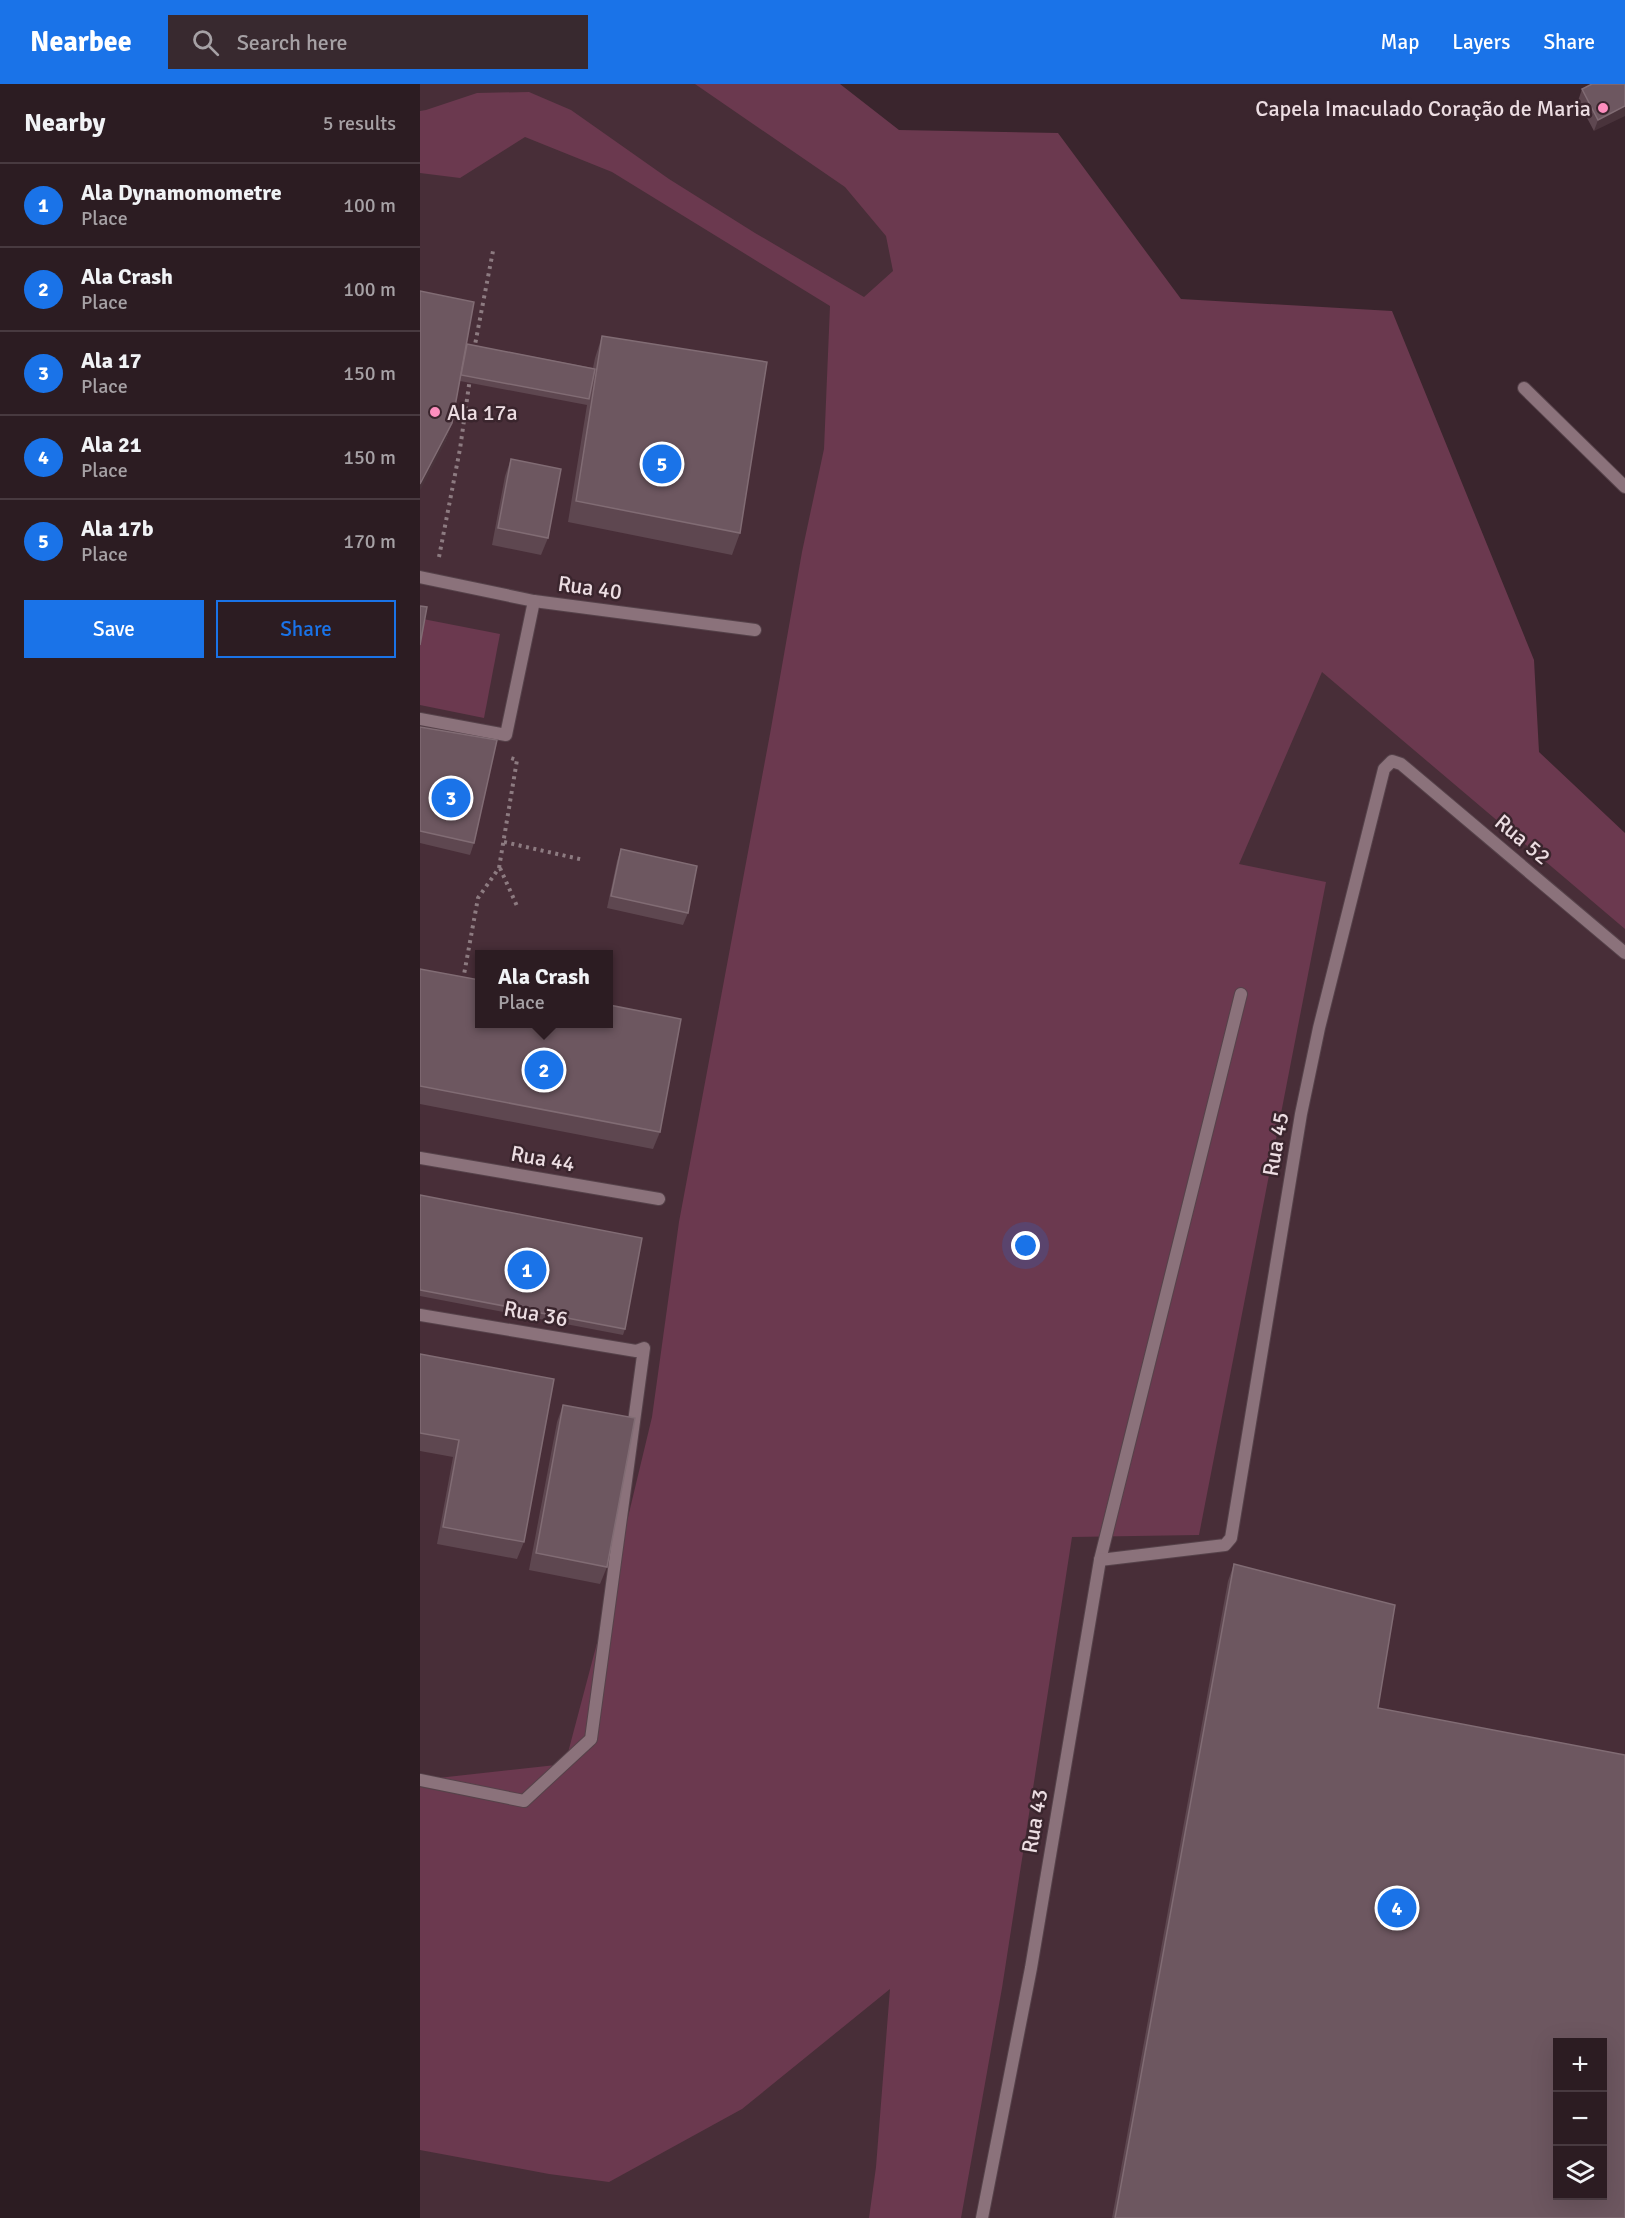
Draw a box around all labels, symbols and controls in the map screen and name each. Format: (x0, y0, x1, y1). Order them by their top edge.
search box (168, 15, 588, 69)
text: Nearbee (30, 25, 132, 59)
icon: search (189, 26, 222, 59)
text: Search here (237, 29, 348, 56)
text: Map (1381, 29, 1419, 55)
text: Layers (1452, 29, 1510, 55)
text: Share (1543, 29, 1595, 55)
place label: Capela Imaculado Coração de Maria (1255, 95, 1591, 122)
marker: Capela Imaculado Coração de Maria (1596, 101, 1610, 115)
text: Nearby (24, 107, 105, 139)
text: 5 results (323, 111, 396, 136)
text: Ala Dynamomometre (81, 179, 282, 206)
text: 1 (38, 193, 49, 218)
text: 100 m (343, 193, 396, 218)
text: Place (81, 206, 128, 231)
text: Ala Crash (81, 263, 173, 290)
text: 2 (38, 277, 49, 302)
text: 100 m (343, 277, 396, 302)
text: Place (81, 290, 128, 315)
text: Ala 17 (81, 347, 142, 374)
text: 3 (38, 361, 49, 386)
text: 150 m (343, 361, 396, 386)
text: Place (81, 374, 128, 399)
place label: Ala 17a (447, 399, 518, 426)
marker: Ala 17a (428, 405, 442, 419)
text: Ala 21 (81, 431, 142, 458)
pin: 5 (642, 442, 682, 487)
text: 4 (38, 445, 49, 470)
text: 150 m (343, 445, 396, 470)
text: Place (81, 458, 128, 483)
text: Ala 17b (81, 515, 153, 542)
text: 5 (38, 529, 49, 554)
text: 170 m (343, 529, 396, 554)
text: Place (81, 542, 128, 567)
street label: Rua 40 (556, 570, 624, 605)
button: Save (24, 600, 204, 658)
button: Share (216, 600, 396, 658)
pin: 3 (432, 776, 471, 820)
street label: Rua 52 (1489, 808, 1556, 870)
popup (475, 950, 613, 1028)
text: Ala Crash (498, 963, 590, 990)
text: Place (498, 990, 545, 1015)
pin: 2 (524, 1048, 564, 1092)
street label: Rua 45 (1257, 1110, 1294, 1178)
street label: Rua 44 (509, 1140, 577, 1177)
your location (1011, 1231, 1040, 1260)
pin: 1 (508, 1248, 546, 1292)
street label: Rua 36 (502, 1295, 570, 1332)
street label: Rua 43 (1016, 1787, 1053, 1855)
pin: 4 (1378, 1886, 1416, 1930)
map controls (1553, 2038, 1607, 2200)
button: + (1553, 2038, 1607, 2092)
button: − (1553, 2092, 1607, 2146)
button: layers (1553, 2146, 1607, 2200)

